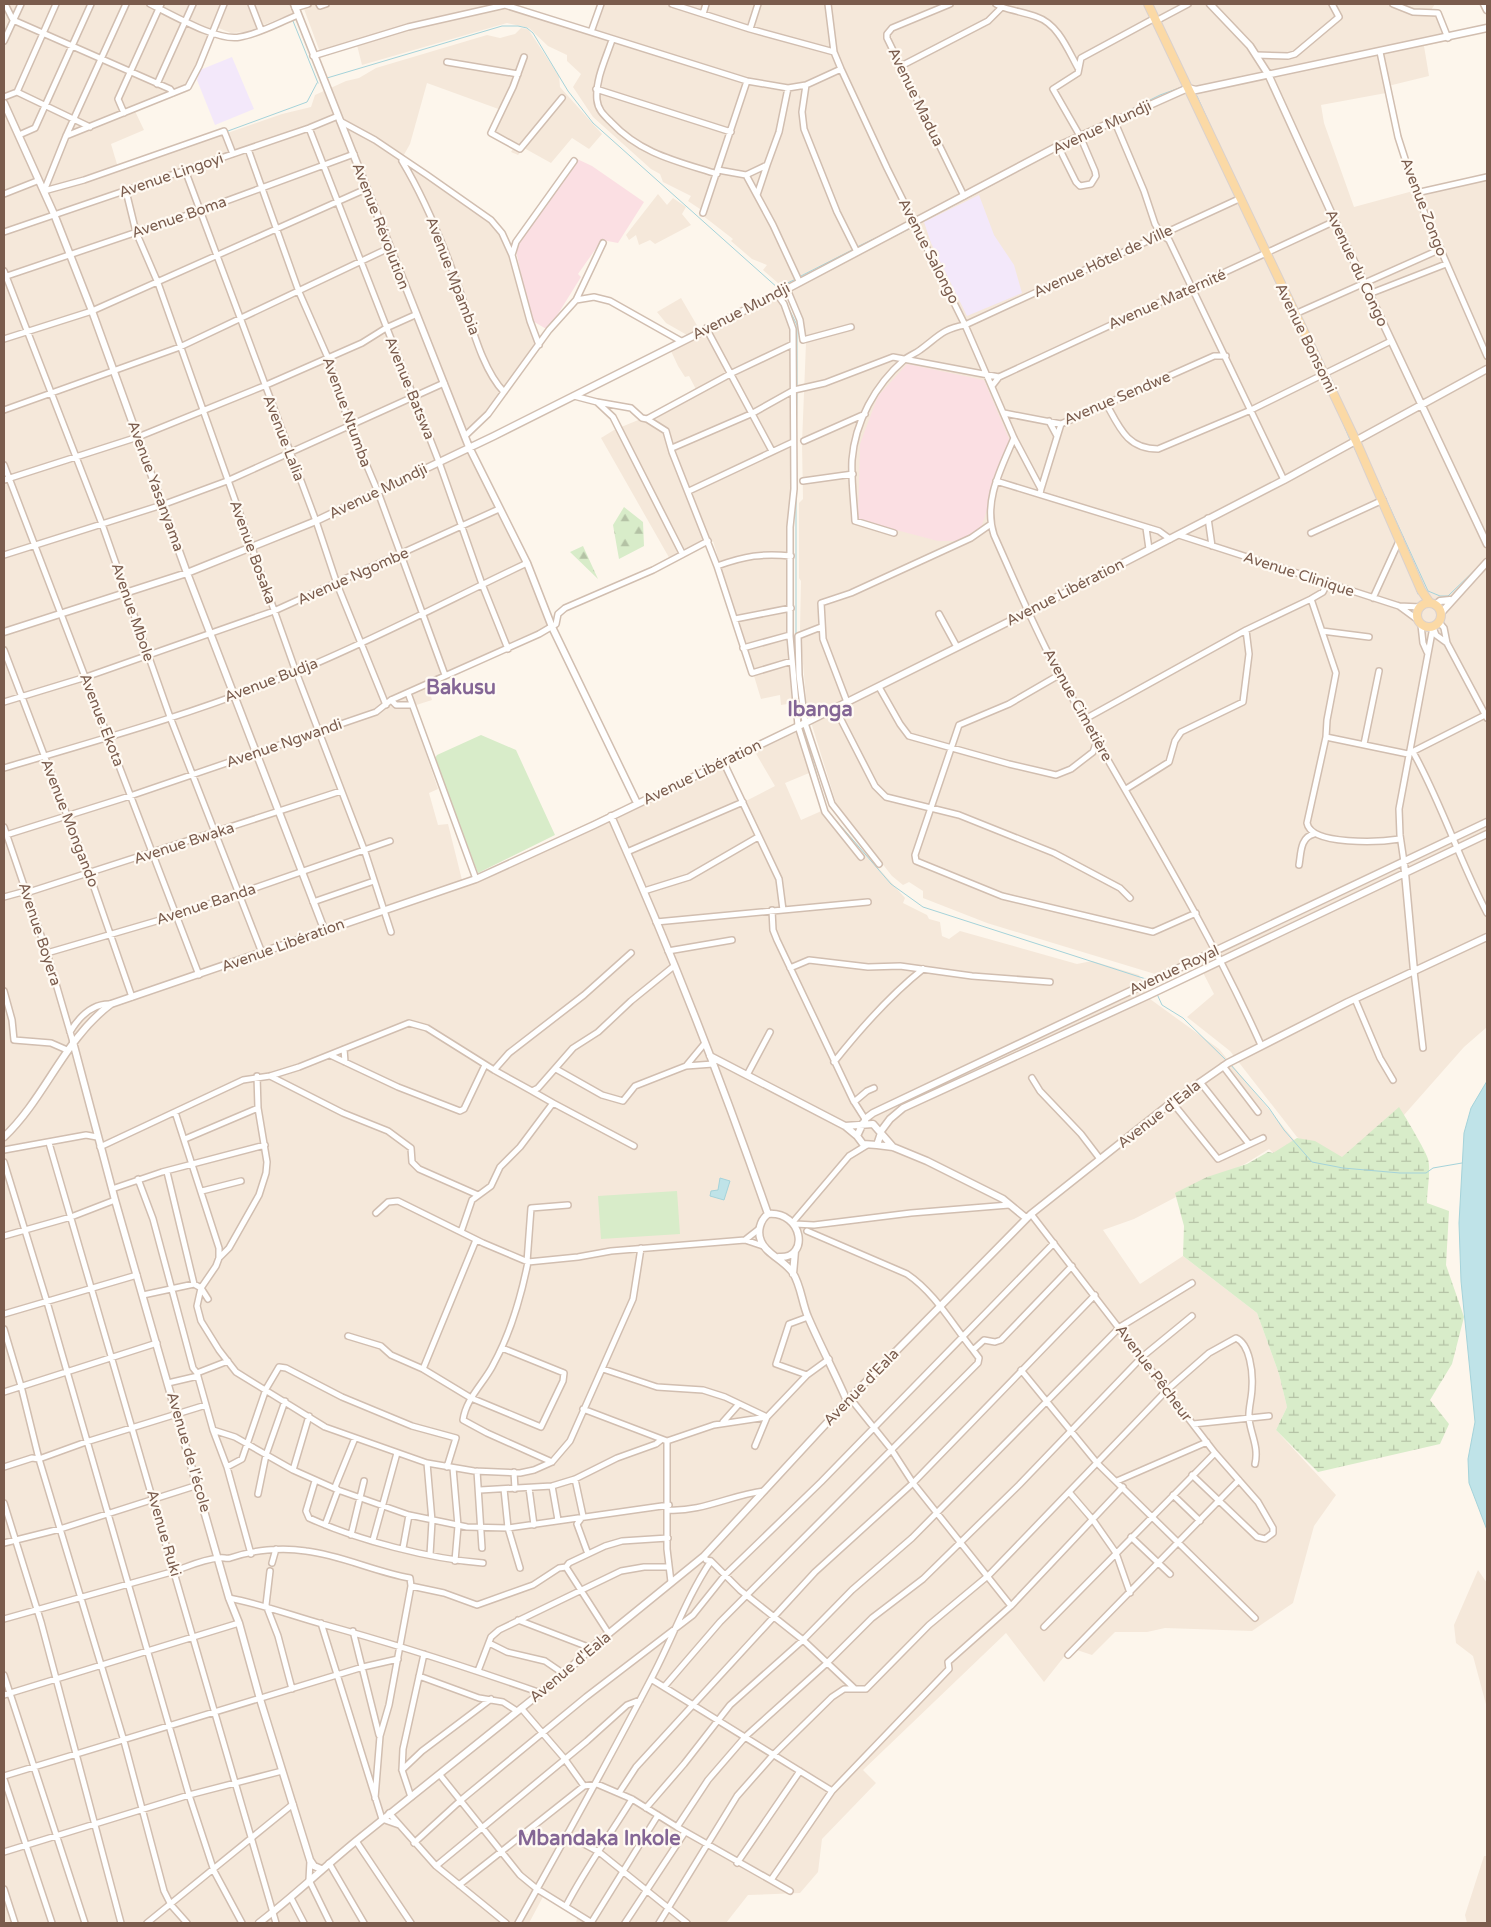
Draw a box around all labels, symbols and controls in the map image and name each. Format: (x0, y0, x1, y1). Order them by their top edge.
street label: Avenue Madua (884, 45, 948, 149)
street label: Avenue Mundji (1050, 96, 1154, 158)
street label: Avenue Lingoyi (116, 149, 226, 201)
street label: Avenue Zongo (1397, 155, 1451, 259)
street label: Avenue Révolution (349, 160, 413, 292)
street label: Avenue Boma (129, 192, 229, 242)
street label: Avenue Salongo (895, 195, 963, 307)
street label: Avenue du Congo (1322, 207, 1392, 329)
street label: Avenue Mpambia (422, 214, 484, 338)
street label: Avenue Hôtel de Ville (1031, 221, 1175, 301)
street label: Avenue Maternité (1105, 265, 1229, 333)
street label: Avenue Mundji (689, 279, 793, 343)
street label: Avenue Bonsomi (1272, 280, 1340, 396)
street label: Avenue Batswa (381, 334, 439, 442)
street label: Avenue Ntumba (319, 354, 375, 470)
street label: Avenue Sendwe (1061, 367, 1173, 429)
street label: Avenue Lalia (259, 393, 309, 483)
street label: Avenue Yasanyama (124, 418, 188, 554)
street label: Avenue Mundji (326, 459, 430, 523)
street label: Avenue Bosaka (226, 498, 280, 606)
street label: Avenue Ngombe (295, 543, 411, 609)
street label: Avenue Clinique (1241, 548, 1357, 600)
street label: Avenue Libération (1003, 555, 1127, 629)
street label: Avenue Mbole (108, 560, 158, 664)
street label: Avenue Cimetière (1040, 646, 1116, 764)
street label: Avenue Budja (222, 654, 320, 706)
street label: Avenue Ekota (76, 671, 128, 769)
district label: Bakusu (426, 676, 496, 700)
district label: Ibanga (787, 698, 853, 722)
street label: Avenue Ngwandi (224, 715, 344, 771)
street label: Avenue Libération (640, 735, 764, 809)
street label: Avenue Mongando (37, 756, 103, 890)
street label: Avenue Bwaka (132, 818, 236, 868)
street label: Avenue Banda (154, 879, 258, 929)
street label: Avenue Boyera (15, 880, 65, 988)
street label: Avenue Libération (219, 914, 347, 976)
street label: Avenue Royal (1126, 941, 1222, 999)
street label: Avenue d'Eala (1114, 1076, 1204, 1152)
street label: Avenue Pêcheur (1112, 1321, 1196, 1425)
street label: Avenue d'Eala (820, 1345, 902, 1429)
street label: Avenue de l'école (163, 1390, 215, 1514)
street label: Avenue Ruki (143, 1488, 185, 1578)
street label: Avenue d'Eala (526, 1628, 614, 1706)
district label: Mbandaka Inkole (517, 1827, 681, 1851)

